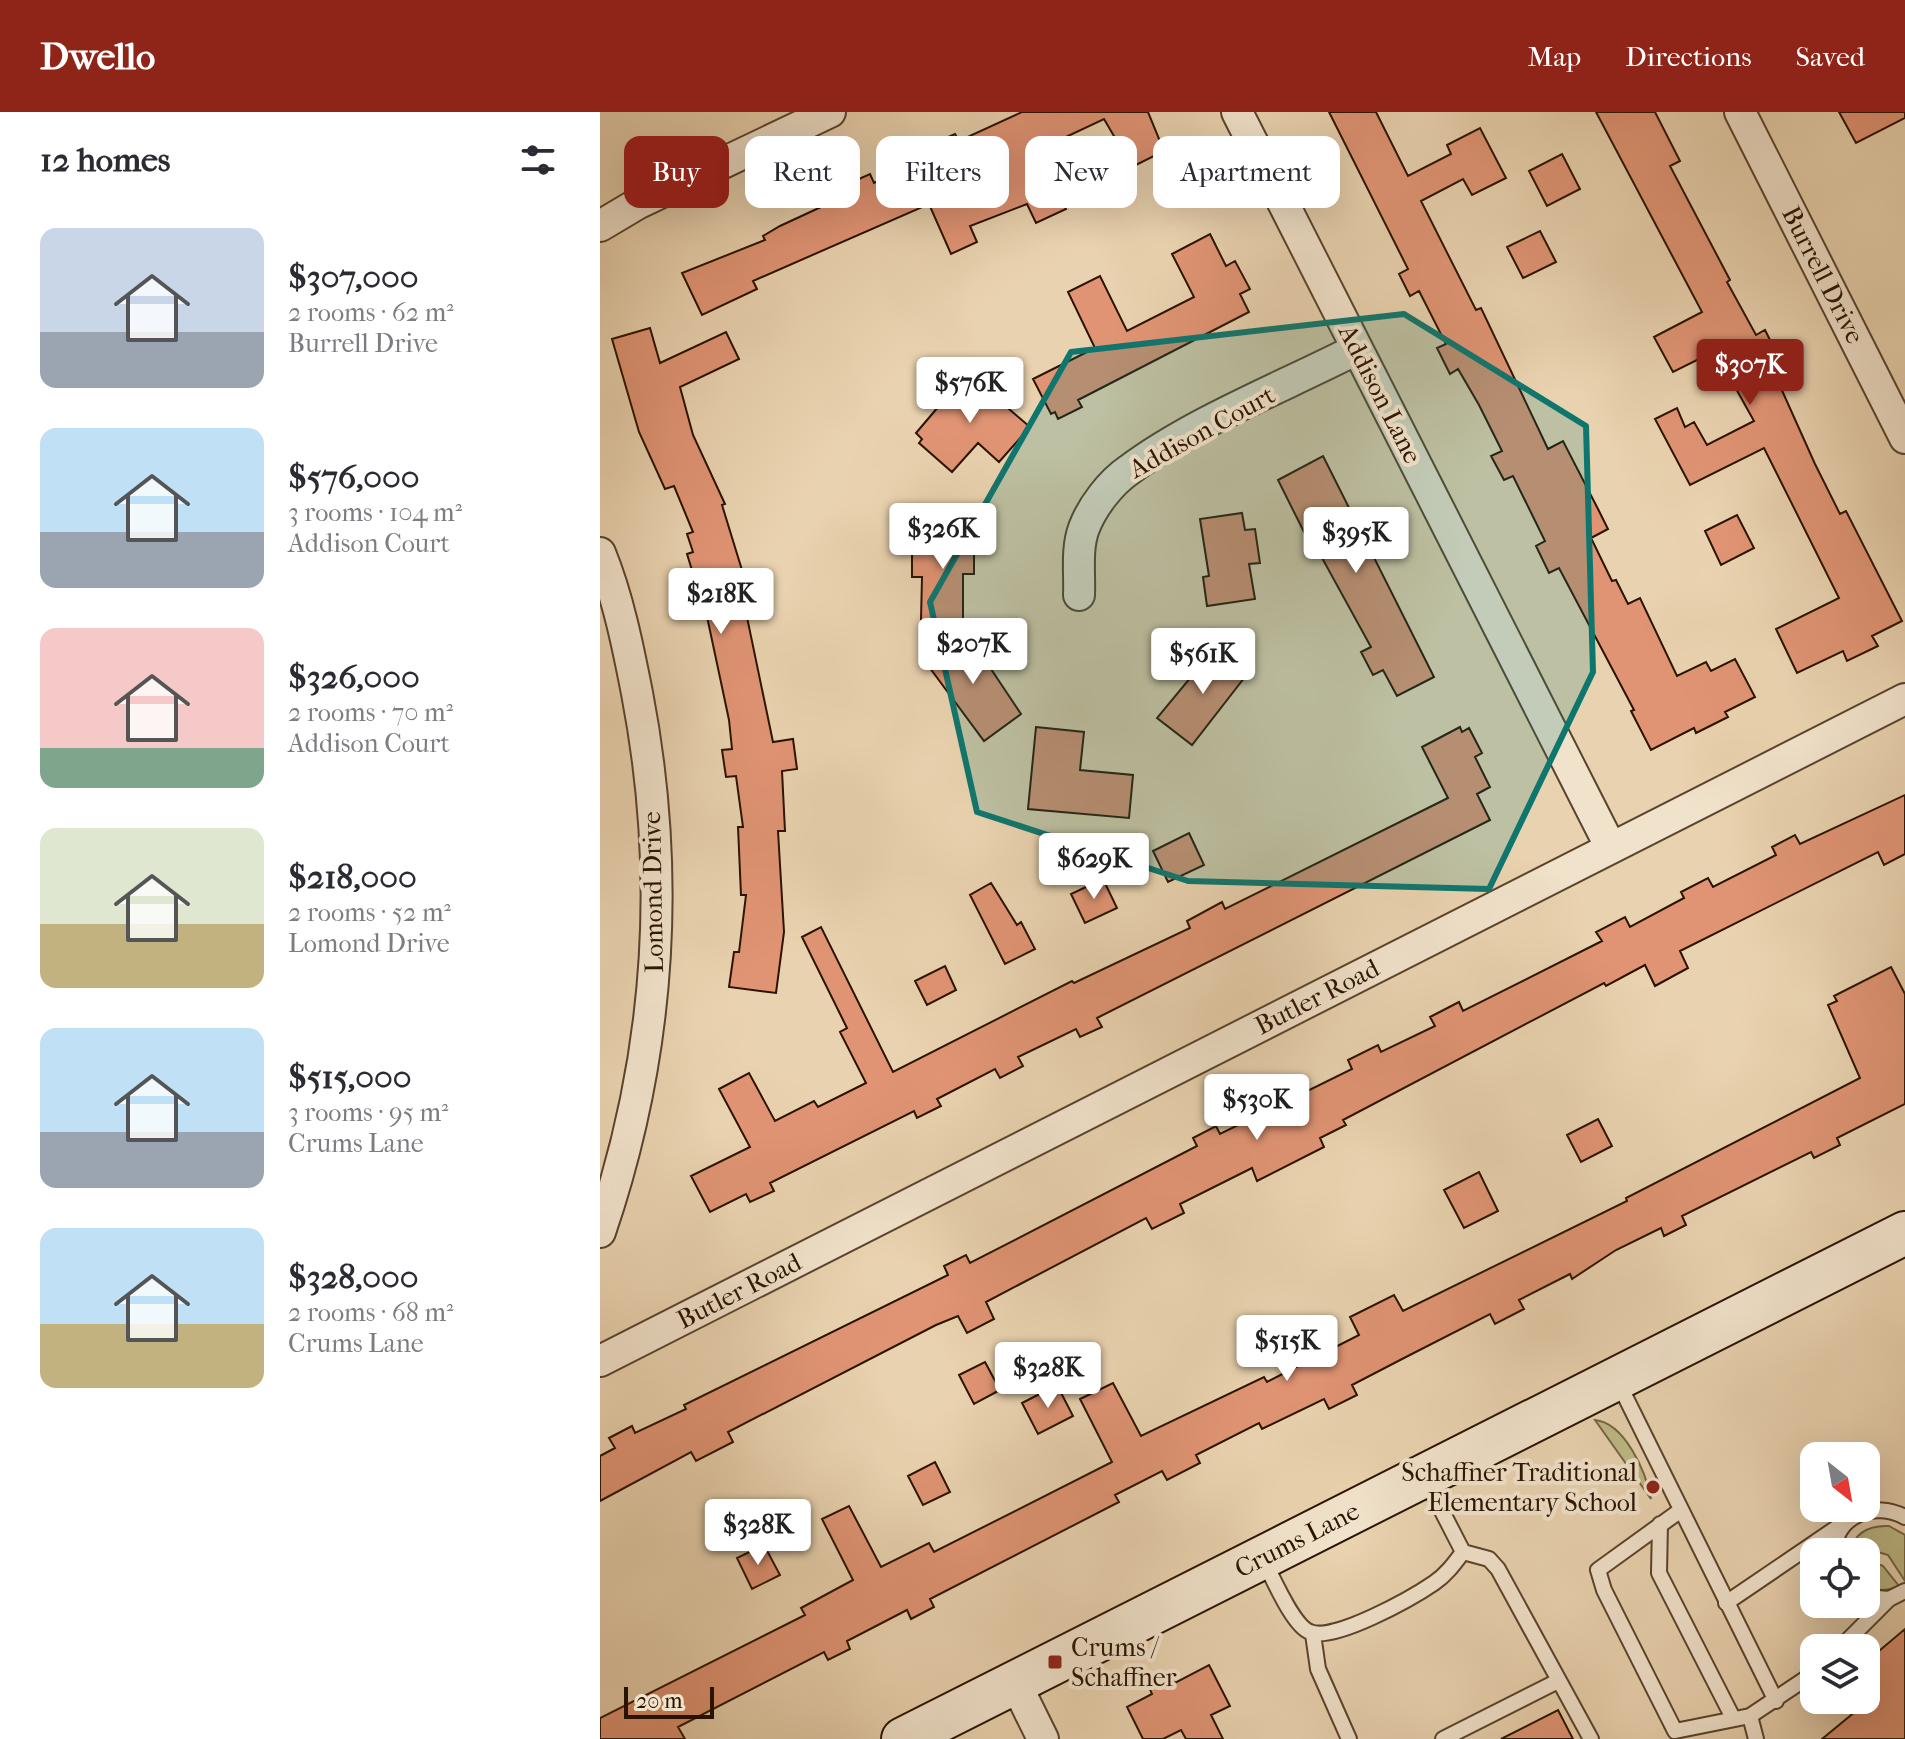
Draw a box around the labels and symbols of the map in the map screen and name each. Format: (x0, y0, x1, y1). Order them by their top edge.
street label: Burrell Drive (1775, 201, 1871, 349)
street label: Addison Lane (1331, 318, 1428, 469)
pin: $307K (1694, 339, 1806, 407)
pin: $576K (914, 357, 1026, 425)
street label: Addison Court (1123, 379, 1281, 485)
pin: $326K (887, 503, 999, 571)
pin: $395K (1300, 507, 1412, 575)
pin: $218K (665, 568, 777, 636)
pin: $207K (917, 618, 1029, 686)
pin: $561K (1147, 628, 1259, 696)
street label: Lomond Drive (636, 811, 670, 973)
pin: $629K (1038, 833, 1150, 901)
street label: Butler Road (1250, 952, 1385, 1041)
pin: $530K (1201, 1074, 1313, 1142)
street label: Butler Road (672, 1246, 807, 1335)
pin: $515K (1231, 1315, 1343, 1383)
pin: $328K (992, 1342, 1104, 1410)
north arrow (1800, 1442, 1880, 1522)
place label: Schaffner Traditional Elementary School (1401, 1457, 1637, 1518)
marker: Schaffner Traditional Elementary School (1644, 1478, 1662, 1496)
street label: Crums Lane (1230, 1495, 1365, 1585)
pin: $328K (702, 1499, 814, 1567)
place label: Crums / Schaffner (1071, 1632, 1177, 1693)
marker: Crums / Schaffner (1046, 1653, 1064, 1671)
scale bar (624, 1683, 714, 1719)

